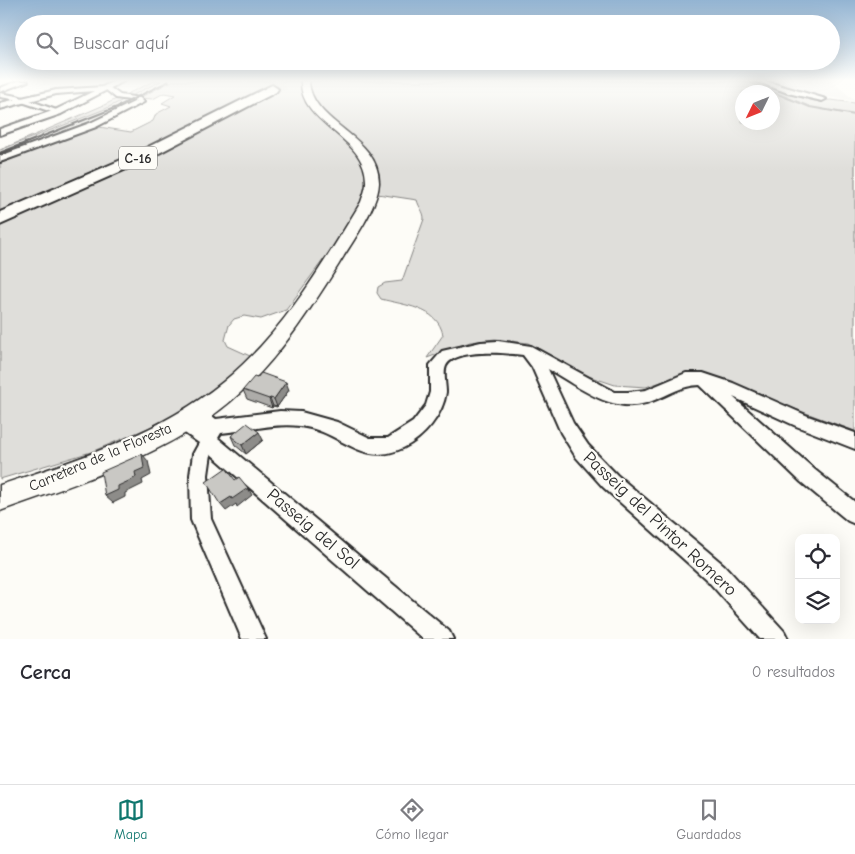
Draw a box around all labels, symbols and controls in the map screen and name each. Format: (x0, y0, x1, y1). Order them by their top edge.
search box (15, 15, 840, 70)
icon: search (33, 29, 61, 57)
text: Buscar aquí (73, 32, 169, 54)
north arrow (735, 85, 780, 130)
road number: C-16 (119, 146, 157, 170)
street label: Carretera de la Floresta (26, 419, 174, 495)
street label: Passeig del Pintor Romero (579, 447, 741, 601)
street label: Passeig del Sol (263, 484, 363, 574)
map controls (795, 534, 840, 624)
button: locate (795, 534, 840, 579)
button: layers (795, 579, 840, 624)
text: Cerca (20, 660, 71, 684)
text: 0 resultados (752, 663, 835, 681)
tab: Mapa (114, 796, 148, 843)
tab: Cómo llegar (375, 796, 448, 843)
tab: Guardados (676, 796, 741, 843)

